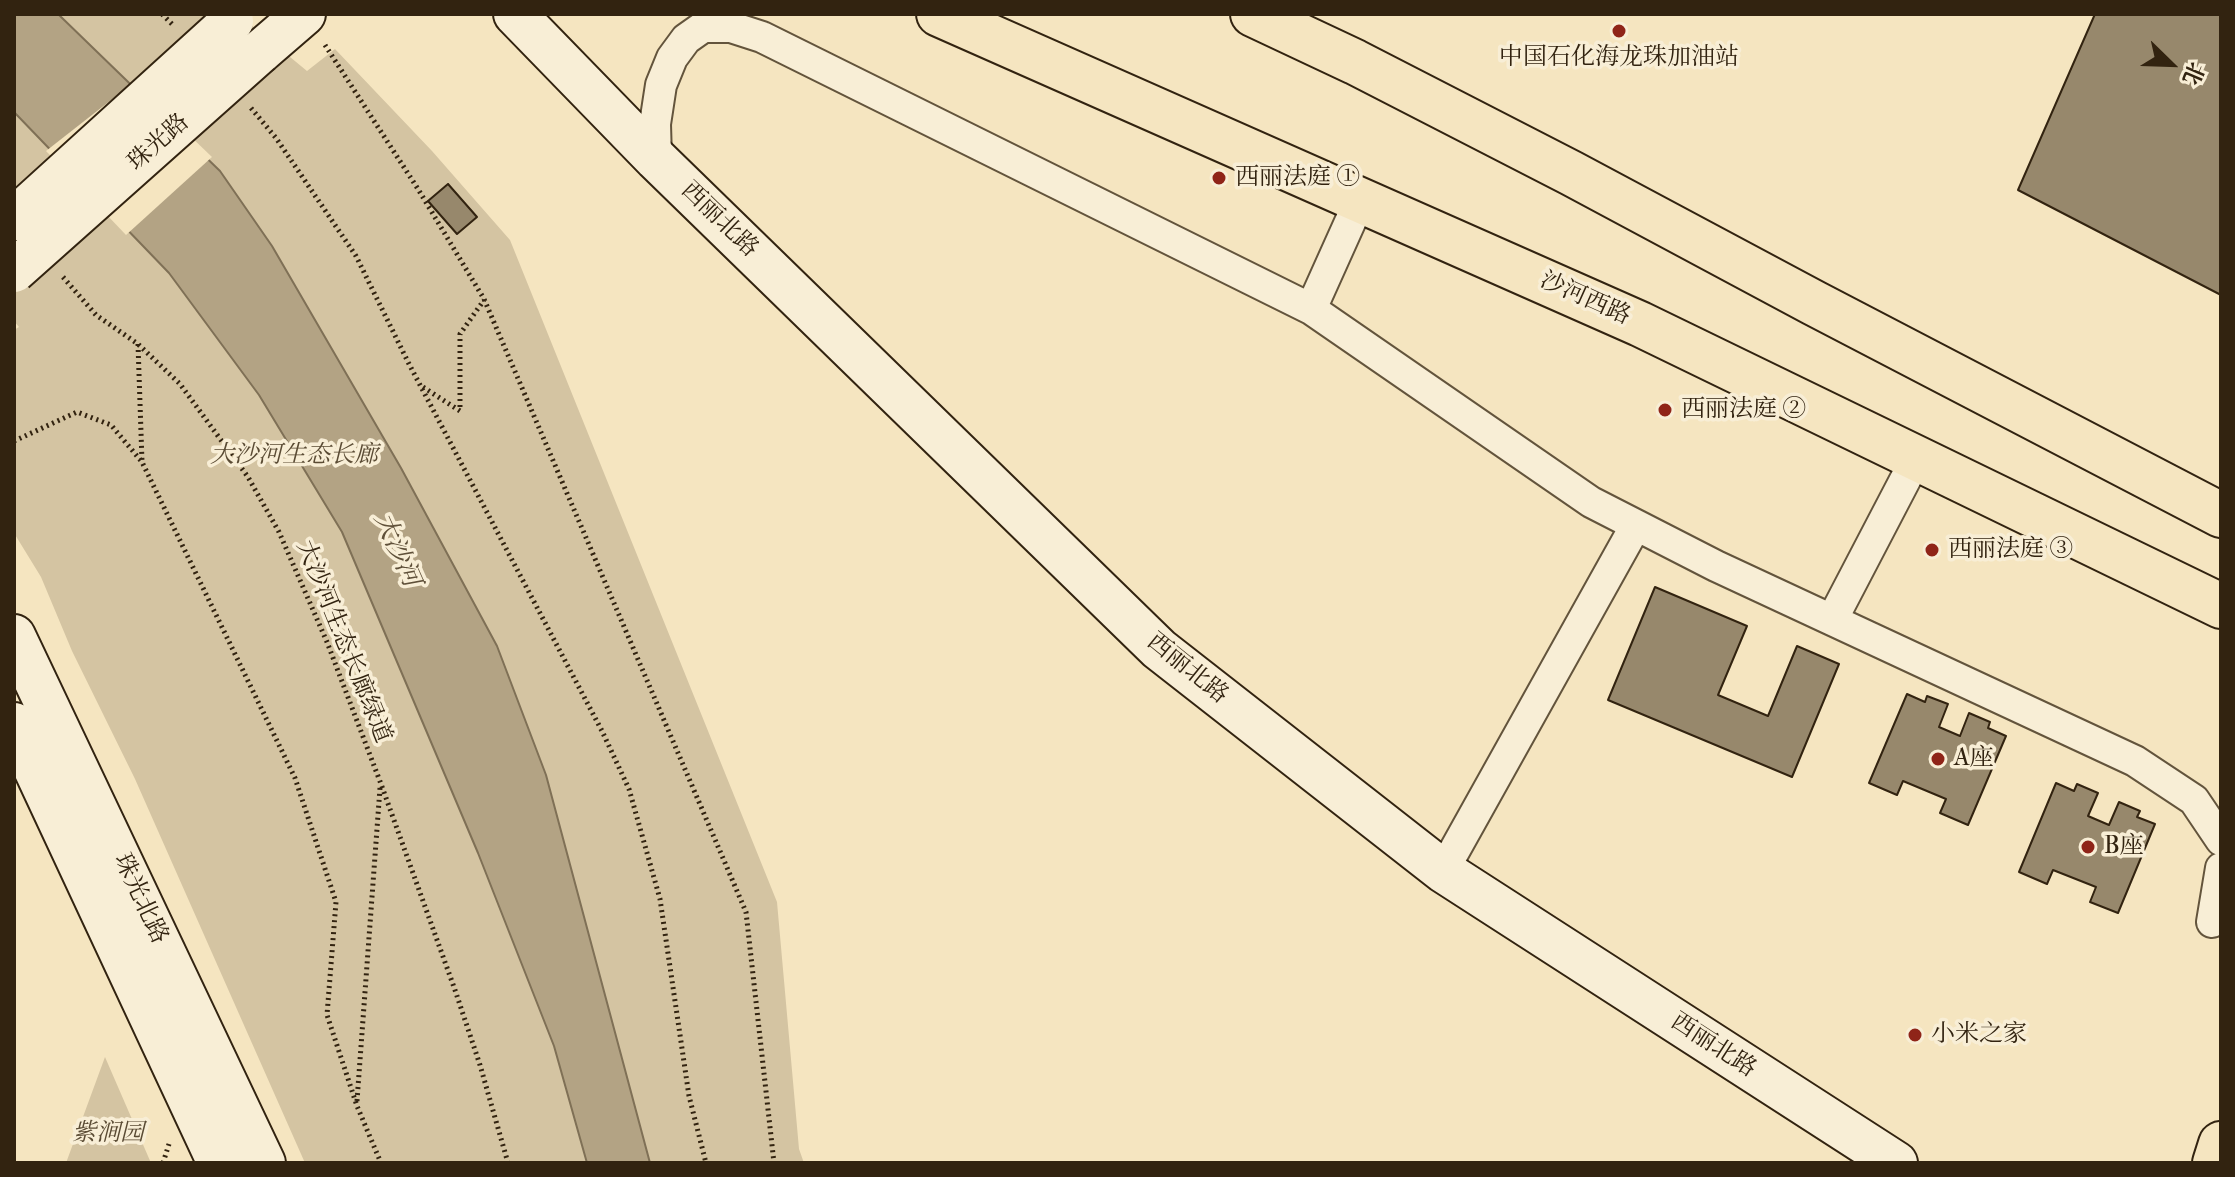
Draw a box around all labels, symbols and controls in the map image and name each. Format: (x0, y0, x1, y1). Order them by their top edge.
marker: 中国石化海龙珠加油站 (1610, 22, 1628, 40)
north arrow (2131, 24, 2211, 104)
place label: 中国石化海龙珠加油站 (1499, 44, 1739, 72)
text: 北 (2177, 58, 2209, 89)
street label: 珠光路 (123, 108, 195, 178)
place label: 西丽法庭 ① (1235, 164, 1360, 192)
marker: 西丽法庭 ① (1210, 169, 1228, 187)
street label: 西丽北路 (674, 176, 764, 264)
street label: 沙河西路 (1535, 266, 1635, 332)
place label: 西丽法庭 ② (1681, 396, 1806, 424)
marker: 西丽法庭 ② (1656, 401, 1674, 419)
park label: 大沙河生态长廊 (210, 442, 378, 470)
water label: 大沙河 (366, 508, 426, 592)
street label: 大沙河生态长廊绿道 (289, 536, 397, 748)
place label: 西丽法庭 ③ (1948, 536, 2073, 564)
marker: 西丽法庭 ③ (1923, 541, 1941, 559)
street label: 西丽北路 (1141, 628, 1233, 710)
place label: A座 (1954, 745, 1994, 773)
marker: A座 (1929, 750, 1947, 768)
place label: B座 (2104, 833, 2144, 861)
marker: B座 (2079, 838, 2097, 856)
street label: 珠光北路 (107, 849, 173, 949)
street label: 西丽北路 (1665, 1008, 1761, 1084)
place label: 小米之家 (1931, 1021, 2027, 1049)
marker: 小米之家 (1906, 1026, 1924, 1044)
park label: 紫涧园 (72, 1120, 144, 1148)

